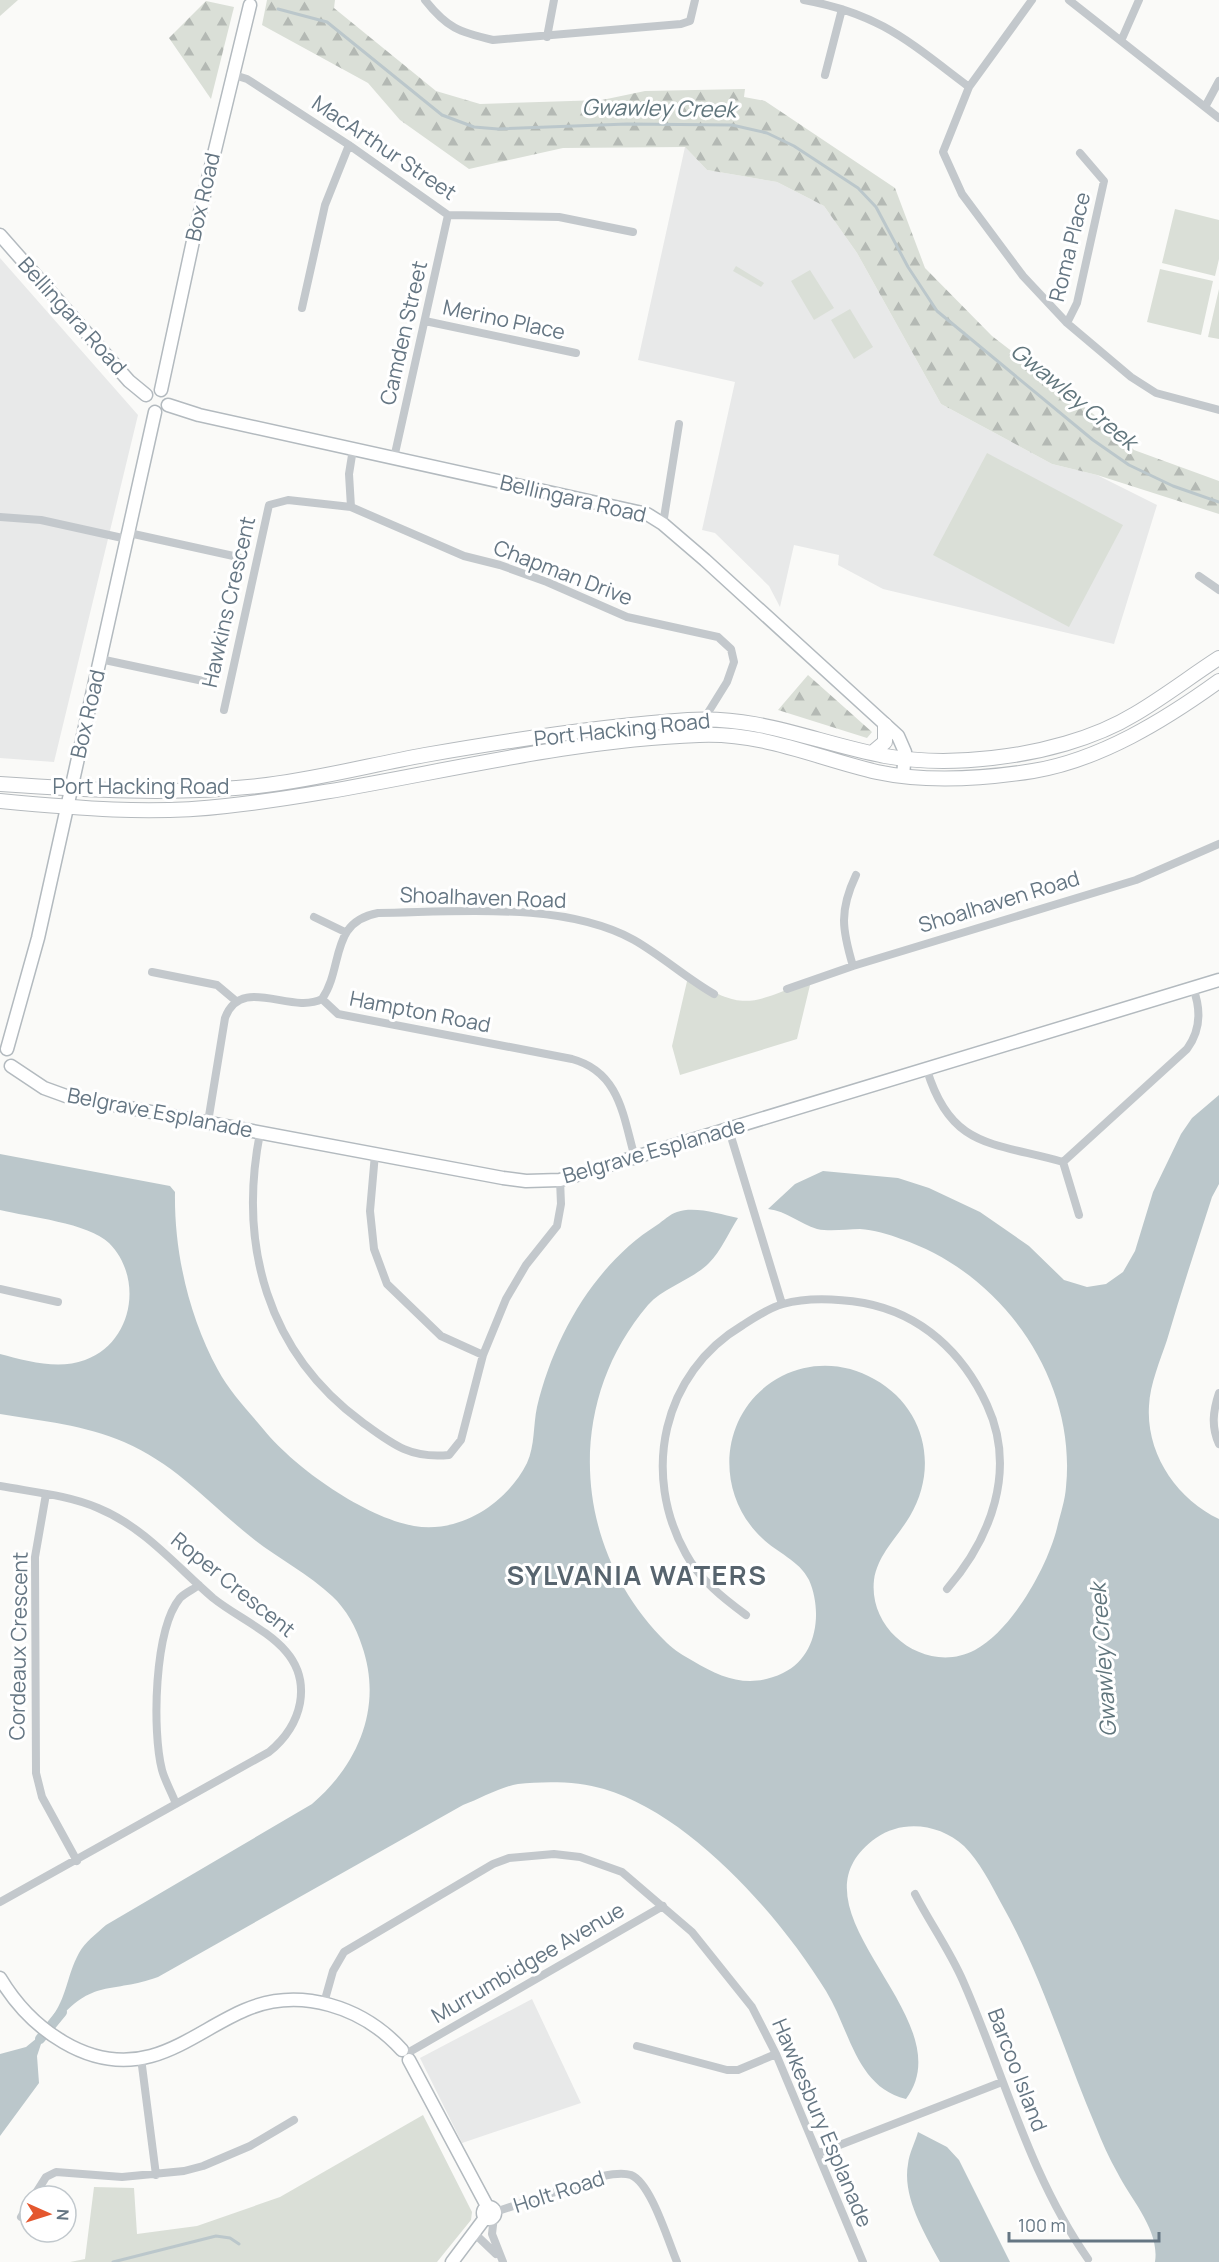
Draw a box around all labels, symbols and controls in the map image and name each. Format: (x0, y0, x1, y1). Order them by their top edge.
street label: MacArthur Street (307, 88, 462, 206)
water label: Gwawley Creek (582, 92, 739, 124)
street label: Box Road (178, 150, 226, 244)
street label: Roma Place (1042, 189, 1096, 305)
street label: Bellingara Road (12, 251, 133, 380)
street label: Camden Street (373, 258, 433, 408)
street label: Merino Place (441, 292, 568, 346)
water label: Gwawley Creek (1005, 336, 1146, 458)
street label: Bellingara Road (497, 468, 649, 528)
street label: Hawkins Crescent (195, 514, 261, 690)
street label: Chapman Drive (490, 533, 637, 611)
street label: Box Road (63, 667, 111, 761)
street label: Port Hacking Road (532, 706, 711, 752)
street label: Port Hacking Road (52, 772, 230, 800)
street label: Shoalhaven Road (915, 863, 1083, 939)
street label: Shoalhaven Road (399, 880, 567, 914)
street label: Hampton Road (347, 984, 493, 1038)
street label: Belgrave Esplanade (65, 1080, 255, 1144)
street label: Belgrave Esplanade (559, 1111, 748, 1189)
street label: Roper Crescent (166, 1526, 301, 1643)
street label: Cordeaux Crescent (2, 1551, 34, 1740)
district label: SYLVANIA WATERS (507, 1556, 767, 1593)
water label: Gwawley Creek (1082, 1579, 1123, 1738)
street label: Murrumbidgee Avenue (426, 1895, 629, 2029)
street label: Barcoo Island (982, 2004, 1054, 2135)
street label: Hawkesbury Esplanade (766, 2014, 880, 2231)
street label: Holt Road (510, 2163, 608, 2219)
north arrow (18, 2184, 78, 2244)
scale bar (1009, 2205, 1159, 2243)
text: N (52, 2208, 74, 2221)
text: 100 m (1018, 2213, 1066, 2237)

